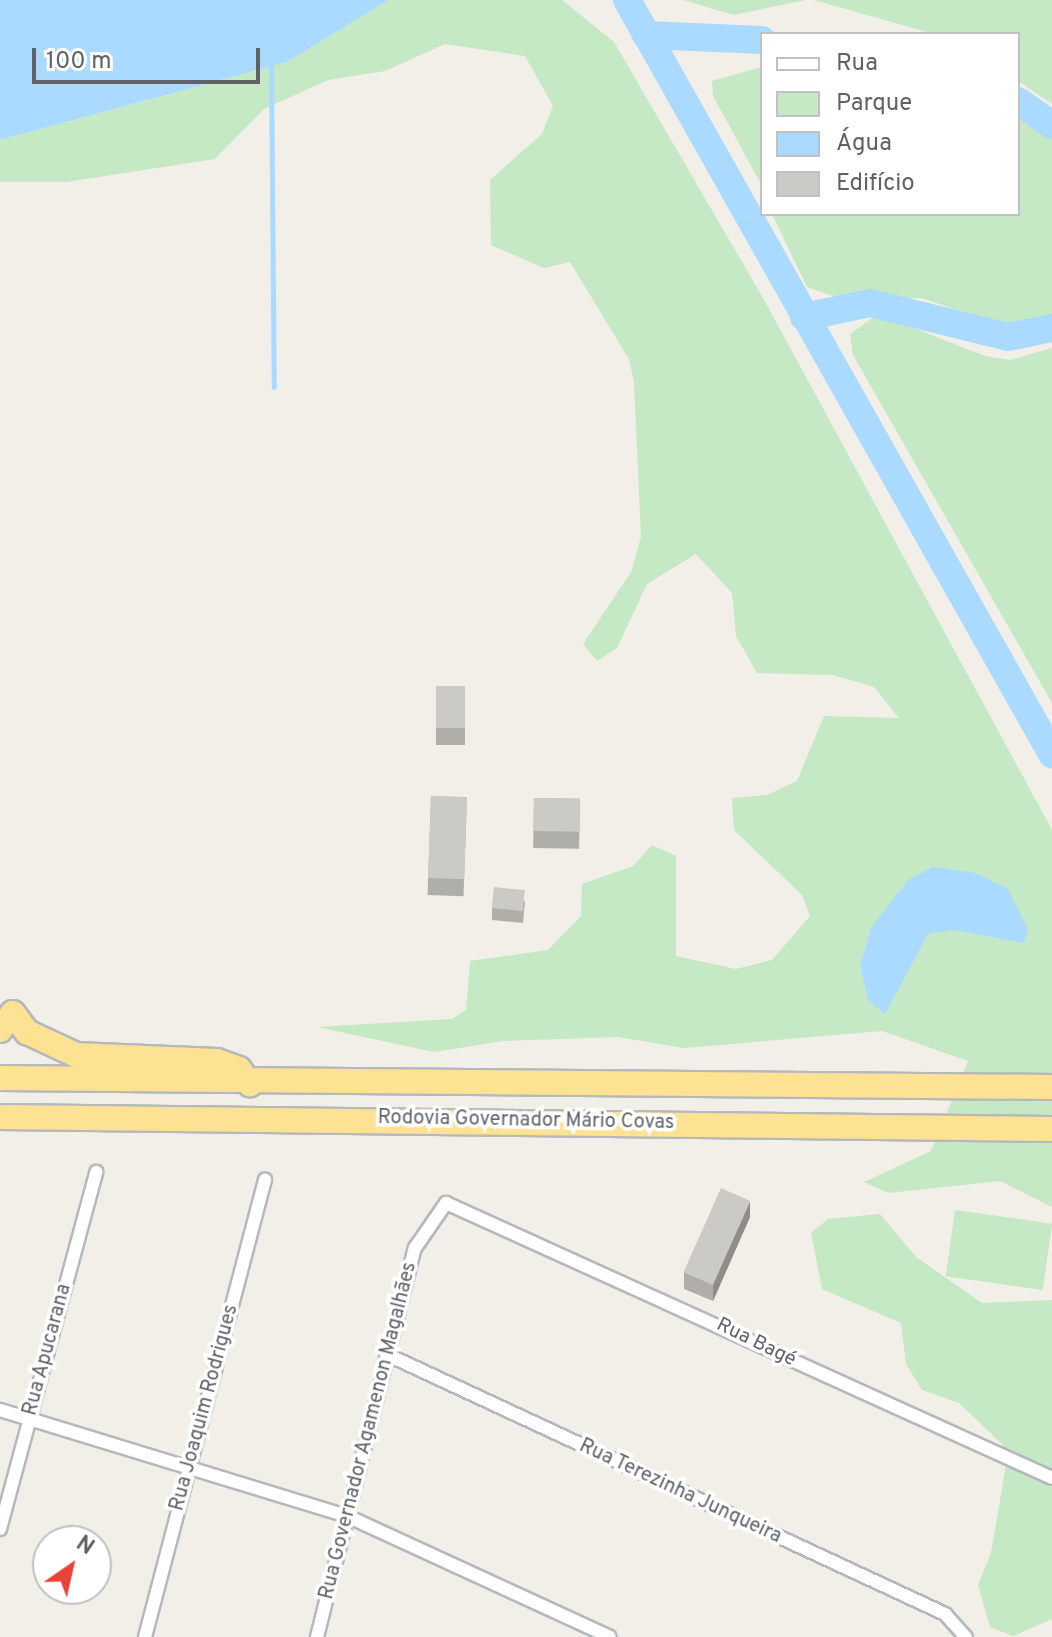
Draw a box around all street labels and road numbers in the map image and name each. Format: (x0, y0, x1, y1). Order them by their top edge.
street label: Rodovia Governador Mário Covas (377, 1106, 675, 1136)
street label: Rua Governador Agamenon Magalhães (315, 1259, 423, 1603)
street label: Rua Apucarana (19, 1281, 77, 1419)
street label: Rua Joaquim Rodrigues (166, 1302, 244, 1514)
street label: Rua Bagé (712, 1313, 800, 1373)
street label: Rua Terezinha Junqueira (575, 1434, 785, 1550)

